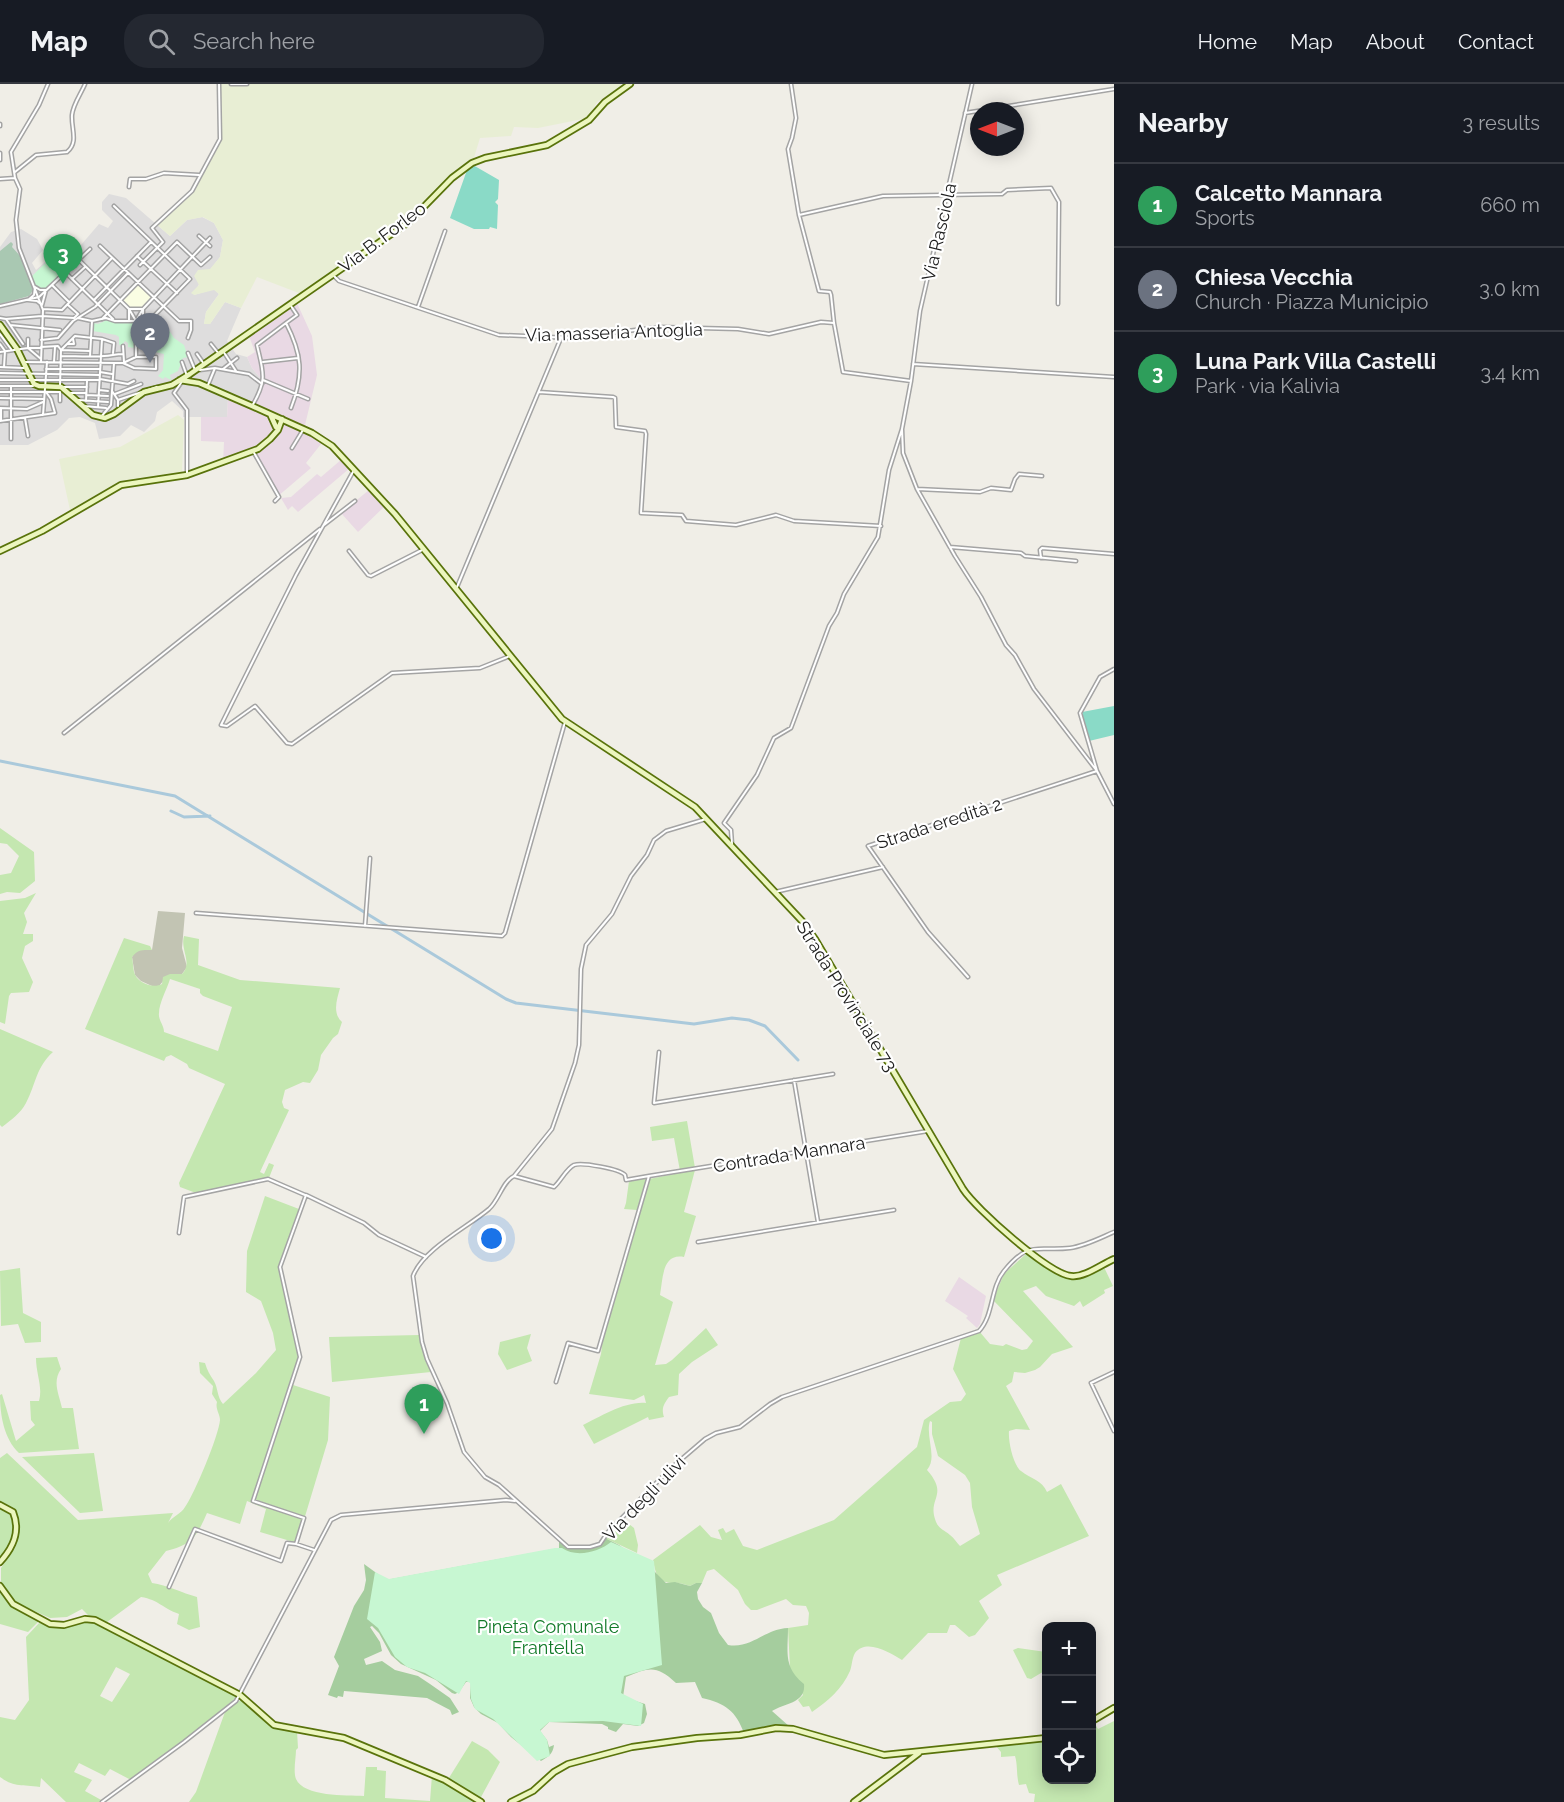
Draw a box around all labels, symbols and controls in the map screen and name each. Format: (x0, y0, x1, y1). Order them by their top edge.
search box (124, 14, 544, 68)
text: Map (30, 25, 88, 58)
icon: search (145, 25, 178, 58)
text: Search here (193, 28, 315, 54)
text: Home (1198, 29, 1257, 54)
text: Map (1290, 29, 1333, 54)
text: About (1366, 29, 1425, 54)
text: Contact (1458, 29, 1534, 54)
north arrow (970, 102, 1024, 156)
text: Nearby (1138, 108, 1228, 138)
text: 3 results (1462, 111, 1540, 135)
text: Calcetto Mannara (1195, 180, 1382, 206)
street label: Via Rasciola (918, 181, 960, 283)
text: 1 (1153, 193, 1162, 217)
text: 660 m (1480, 193, 1540, 217)
street label: Via B. Forleo (334, 197, 430, 277)
text: Sports (1195, 206, 1255, 230)
pin: 3 (44, 234, 82, 284)
text: Chiesa Vecchia (1195, 264, 1353, 290)
text: 2 (1152, 277, 1163, 301)
text: 3.0 km (1479, 277, 1540, 301)
text: Church · Piazza Municipio (1195, 290, 1428, 314)
pin: 2 (130, 314, 170, 363)
street label: Via masseria Antoglia (525, 318, 703, 346)
text: Luna Park Villa Castelli (1195, 348, 1436, 374)
text: 3 (1152, 361, 1163, 385)
text: 3.4 km (1481, 361, 1540, 385)
text: Park · via Kalivia (1195, 374, 1340, 398)
street label: Strada eredità 2 (874, 793, 1004, 853)
street label: Strada Provinciale 73 (792, 917, 902, 1075)
street label: Contrada Mannara (712, 1132, 866, 1176)
your location (477, 1224, 506, 1253)
pin: 1 (404, 1384, 444, 1434)
street label: Via degli ulivi (598, 1451, 690, 1545)
park label: Pineta Comunale Frantella (477, 1616, 620, 1658)
map controls (1042, 1622, 1096, 1784)
button: + (1042, 1622, 1096, 1676)
button: − (1042, 1676, 1096, 1730)
button: locate (1042, 1730, 1096, 1784)

